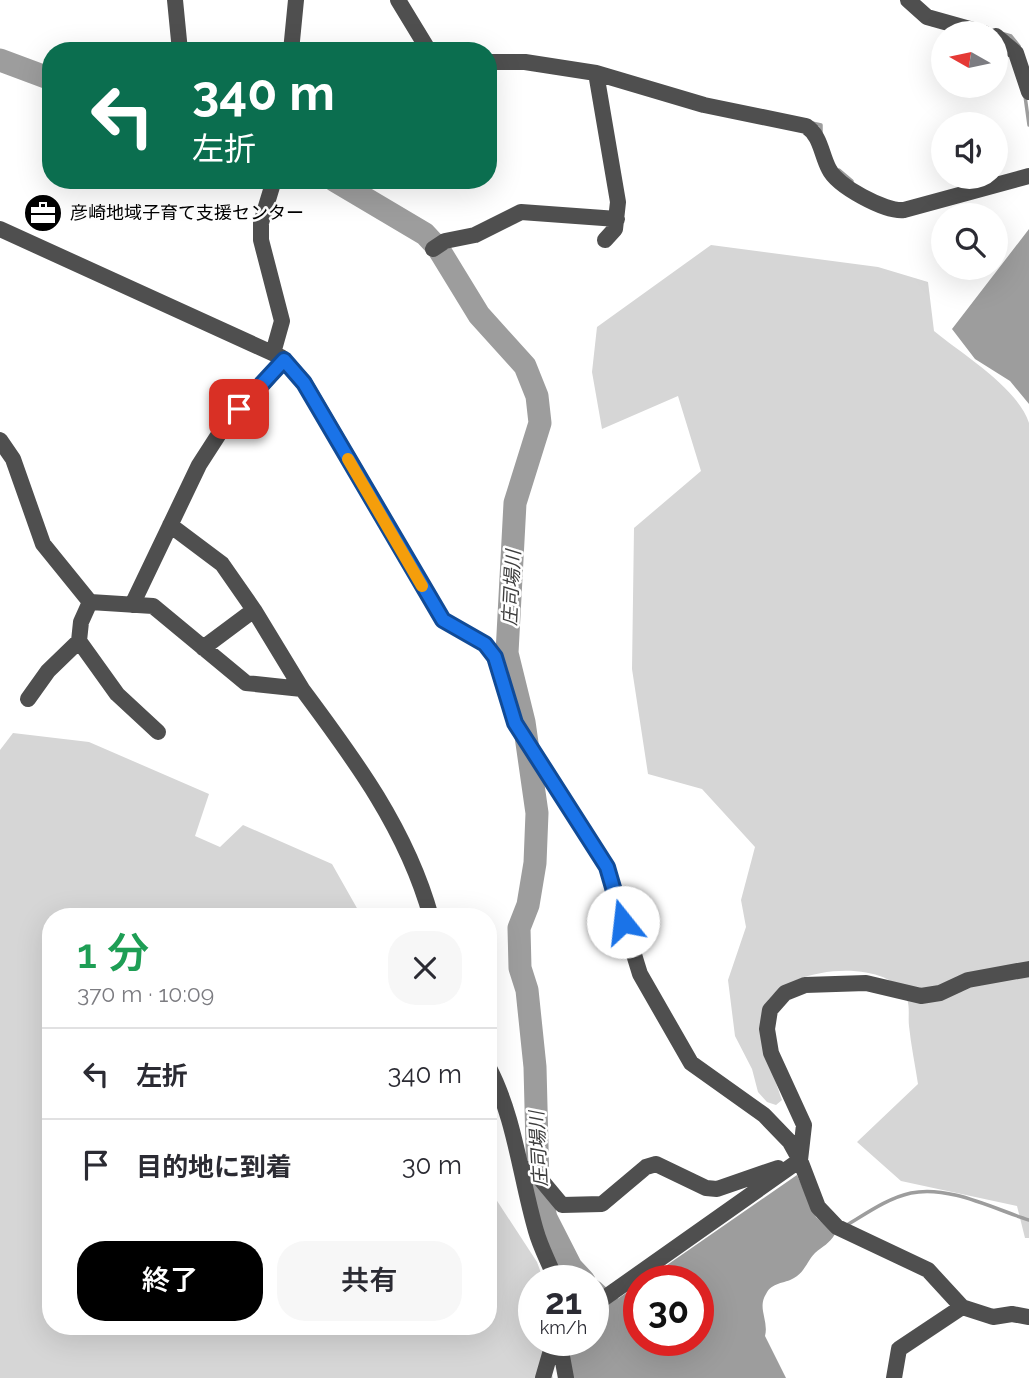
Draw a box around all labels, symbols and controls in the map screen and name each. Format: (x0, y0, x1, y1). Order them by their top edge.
north arrow (931, 21, 1008, 98)
map controls (931, 21, 1008, 280)
text: 340 m (192, 64, 335, 121)
icon: left (77, 70, 168, 161)
button: sound (931, 112, 1008, 189)
text: 左折 (192, 130, 256, 167)
office icon: 彦崎地域子育て支援センター (22, 192, 64, 234)
place label: 彦崎地域子育て支援センター (70, 202, 304, 223)
button: search (931, 203, 1008, 280)
pin (209, 379, 269, 439)
icon: arrive (220, 390, 258, 428)
water label: 庄司場川 (498, 547, 524, 627)
position arrow (586, 885, 660, 959)
text: 1 分 (77, 929, 149, 978)
button: close (388, 931, 462, 1005)
text: 370 m · 10:09 (77, 980, 214, 1007)
icon: left (77, 1055, 115, 1093)
text: 340 m (387, 1059, 462, 1089)
text: 左折 (136, 1061, 188, 1091)
water label: 庄司場川 (525, 1108, 551, 1188)
icon: arrive (77, 1146, 115, 1184)
text: 30 m (402, 1150, 462, 1180)
text: 目的地に到着 (136, 1152, 292, 1182)
button: 終了 (77, 1241, 263, 1321)
button: 共有 (277, 1241, 462, 1321)
speed limit sign: 30 (623, 1265, 714, 1356)
text: 21 (545, 1281, 582, 1322)
text: km/h (540, 1317, 587, 1338)

